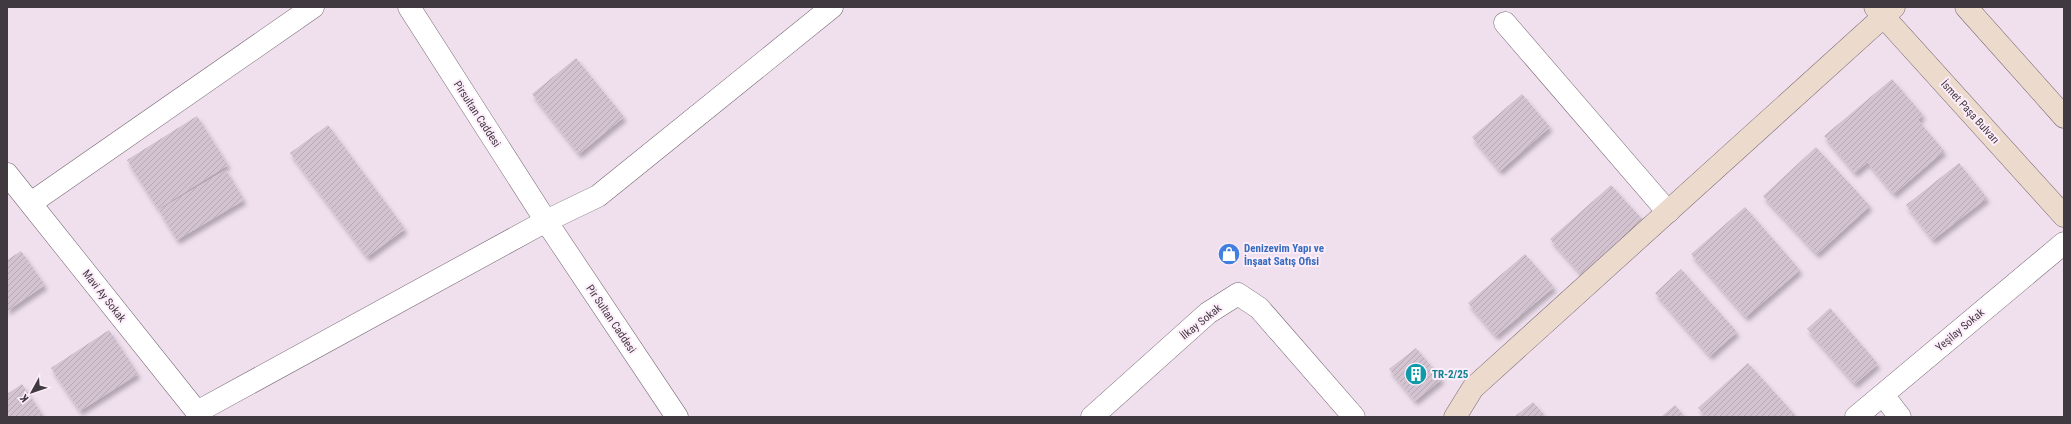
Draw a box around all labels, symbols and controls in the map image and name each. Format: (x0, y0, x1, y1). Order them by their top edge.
street label: Pirsultan Caddesi (451, 78, 503, 150)
street label: İsmet Paşa Bulvarı (1938, 78, 2002, 146)
shop icon: Denizevim Yapı ve İnşaat Satış Ofisi (1216, 241, 1242, 267)
place label: Denizevim Yapı ve İnşaat Satış Ofisi (1244, 242, 1324, 268)
street label: Mavi Ay Sokak (80, 267, 128, 325)
street label: Pir Sultan Caddesi (583, 282, 639, 356)
street label: İlkay Sokak (1178, 302, 1224, 342)
street label: Yeşilay Sokak (1933, 306, 1987, 354)
building icon: TR-2/25 (1403, 361, 1429, 387)
place label: TR-2/25 (1432, 368, 1469, 381)
north arrow (12, 372, 52, 412)
text: K (17, 391, 32, 405)

